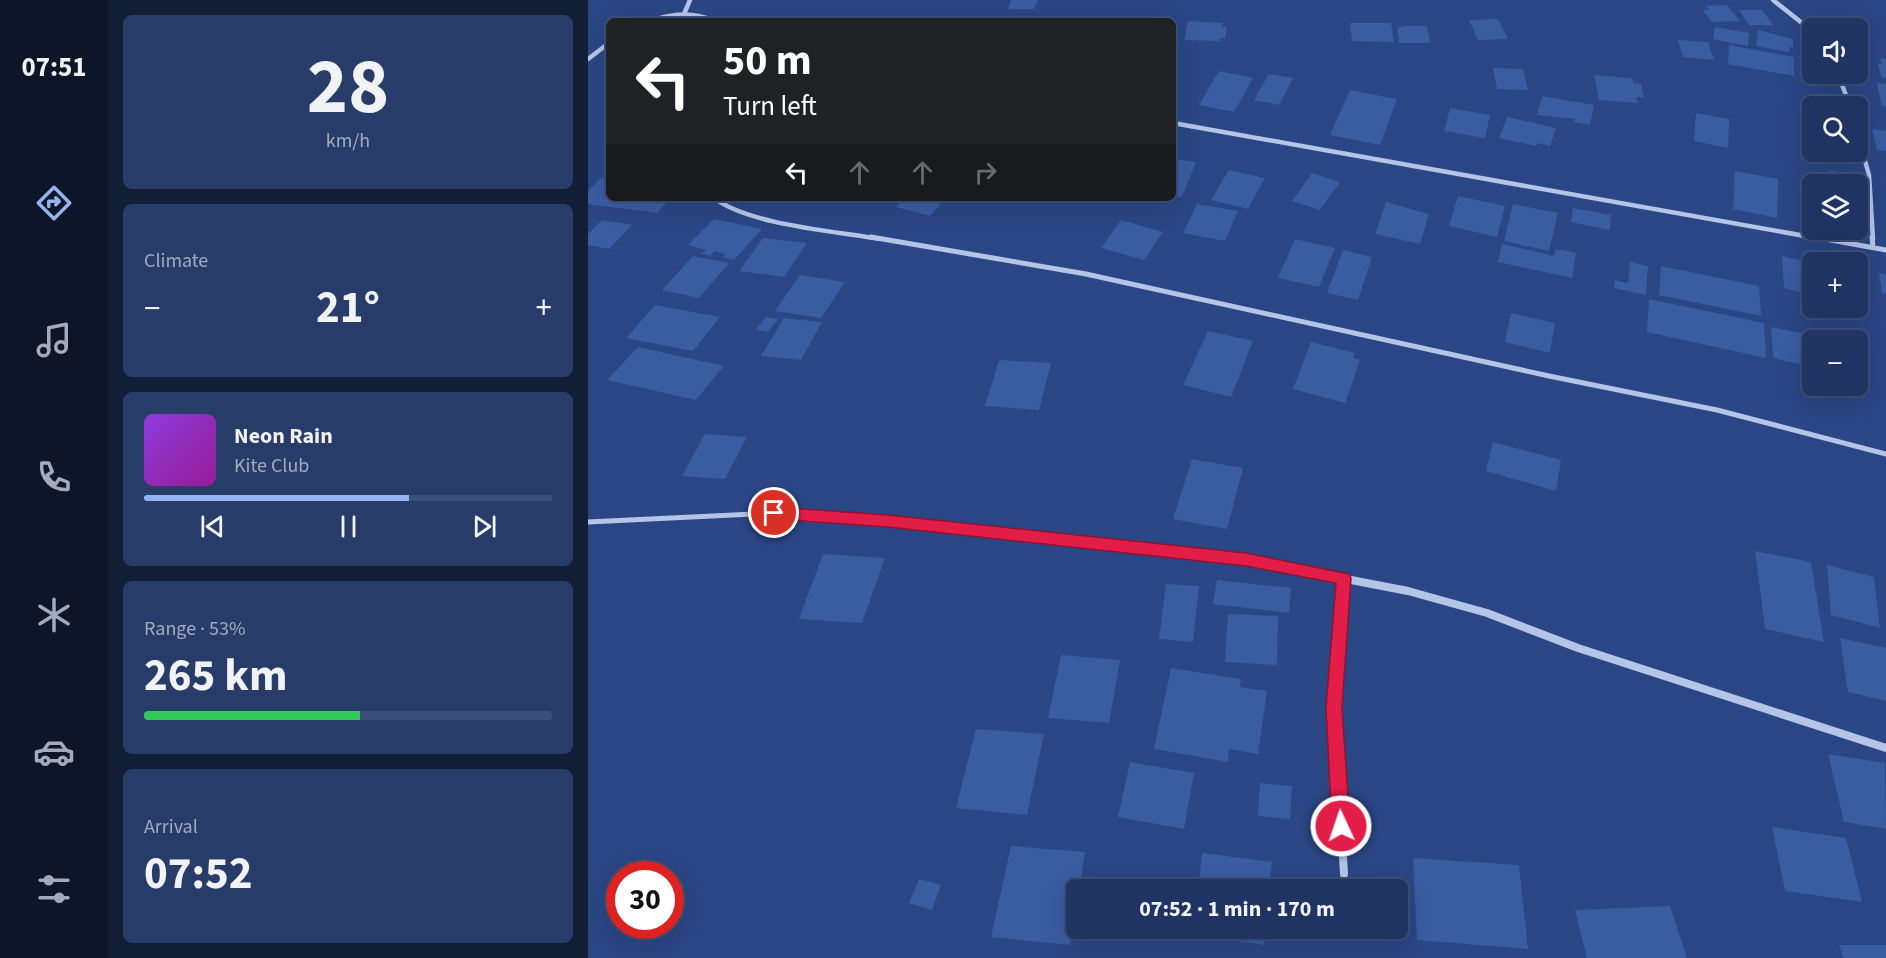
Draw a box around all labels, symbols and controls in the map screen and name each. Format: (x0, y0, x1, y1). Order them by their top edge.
map controls (1802, 18, 1868, 396)
button: sound (1802, 18, 1868, 84)
text: 50 m (723, 31, 812, 91)
text: 28 (307, 32, 389, 143)
icon: left (624, 42, 702, 120)
text: 07:51 (21, 48, 87, 87)
text: Turn left (723, 87, 817, 126)
button: search (1802, 96, 1868, 162)
text: km/h (326, 127, 370, 155)
icon: left (780, 156, 813, 189)
icon: ahead (843, 156, 876, 189)
icon: ahead (906, 156, 939, 189)
icon: right (969, 156, 1002, 189)
button: layers (1802, 174, 1868, 240)
icon: directions (33, 182, 75, 224)
text: Climate (144, 247, 208, 275)
button: + (1802, 252, 1868, 318)
text: 21° (316, 276, 380, 340)
text: − (144, 285, 160, 332)
text: + (536, 285, 552, 332)
icon: music (33, 319, 75, 361)
button: − (1802, 330, 1868, 396)
text: Neon Rain (234, 420, 333, 452)
text: Kite Club (234, 452, 309, 480)
icon: phone (33, 456, 75, 498)
pin (748, 487, 799, 538)
icon: arrive (757, 496, 790, 529)
icon: previous (196, 510, 229, 543)
icon: pause (332, 510, 365, 543)
icon: next (468, 510, 501, 543)
icon: climate (33, 594, 75, 636)
text: Range · 53% (144, 615, 245, 643)
text: 265 km (144, 644, 288, 708)
icon: car (33, 731, 75, 773)
position arrow (1309, 794, 1373, 858)
text: Arrival (144, 813, 198, 841)
text: 07:52 (144, 842, 253, 906)
speed limit sign: 30 (606, 861, 684, 939)
icon: filters (33, 868, 75, 910)
text: 07:52 · 1 min · 170 m (1139, 893, 1335, 925)

